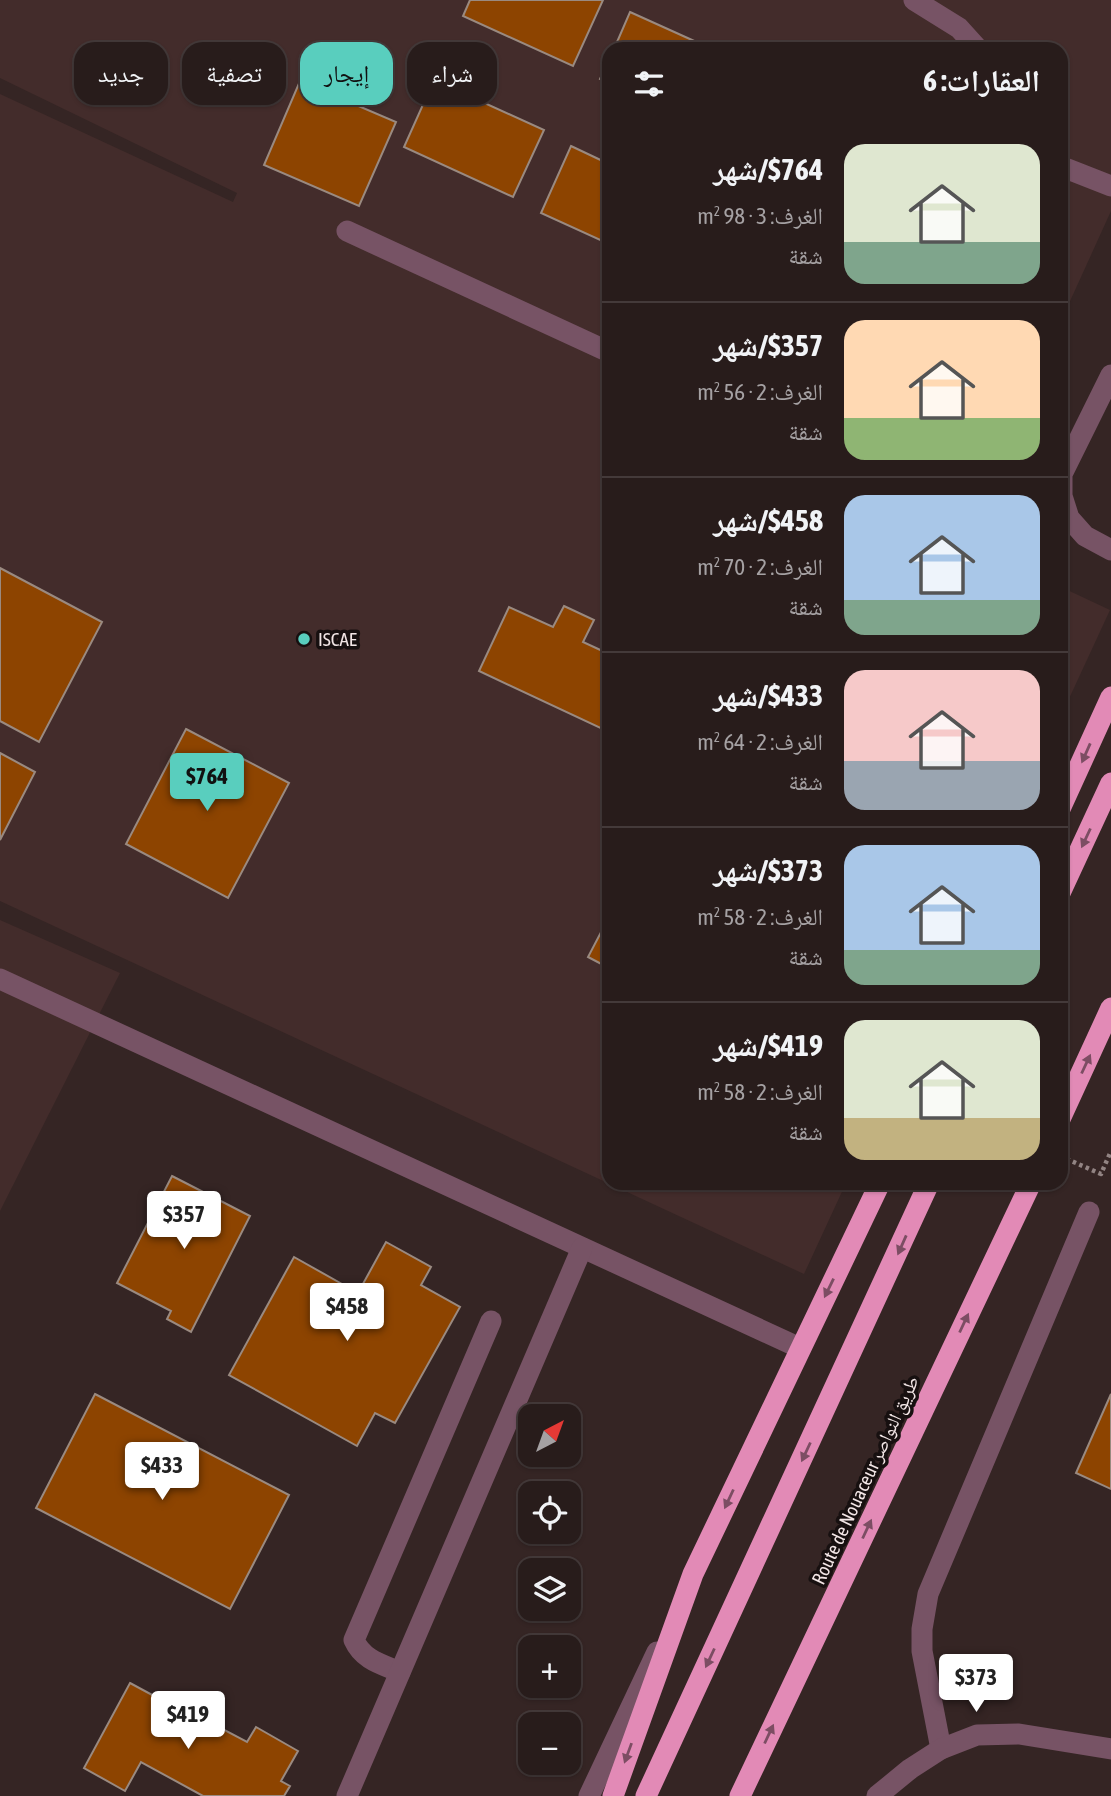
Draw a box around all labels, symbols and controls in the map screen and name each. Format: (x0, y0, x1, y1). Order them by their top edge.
chip: جديد (74, 42, 168, 105)
chip: تصفية (182, 42, 286, 105)
chip: إيجار (300, 42, 393, 105)
chip: شراء (407, 42, 497, 105)
text: العقارات: 6 (923, 63, 1040, 97)
icon: filters (630, 65, 668, 103)
text: $764/شهر (713, 152, 823, 186)
icon: home (900, 172, 984, 256)
text: الغرف: 3 · 98 m² (697, 203, 823, 229)
text: شقة (789, 243, 823, 269)
text: $357/شهر (713, 328, 823, 362)
icon: home (900, 348, 984, 432)
text: الغرف: 2 · 56 m² (697, 379, 823, 405)
text: شقة (789, 419, 823, 445)
text: $458/شهر (713, 503, 823, 537)
icon: home (900, 523, 984, 607)
text: الغرف: 2 · 70 m² (697, 554, 823, 580)
text: شقة (789, 594, 823, 620)
place label: ISCAE (318, 628, 357, 650)
marker: ISCAE (296, 631, 312, 647)
text: $433/شهر (713, 678, 823, 712)
icon: home (900, 698, 984, 782)
text: الغرف: 2 · 64 m² (697, 729, 823, 755)
one-way arrow (1080, 743, 1092, 763)
pin: $764 (166, 754, 248, 813)
text: $764 (186, 763, 228, 789)
text: شقة (789, 769, 823, 795)
one-way arrow (1080, 828, 1092, 848)
text: $373/شهر (713, 853, 823, 887)
icon: home (900, 873, 984, 957)
text: الغرف: 2 · 58 m² (697, 904, 823, 930)
text: شقة (789, 944, 823, 970)
text: $419/شهر (713, 1028, 823, 1062)
icon: home (900, 1048, 984, 1132)
one-way arrow (1081, 1053, 1092, 1074)
text: الغرف: 2 · 58 m² (697, 1079, 823, 1105)
text: شقة (789, 1119, 823, 1145)
pin: $357 (143, 1192, 225, 1251)
text: $357 (163, 1201, 205, 1227)
one-way arrow (896, 1235, 907, 1256)
one-way arrow (823, 1278, 835, 1298)
pin: $458 (306, 1284, 388, 1343)
text: $458 (326, 1293, 368, 1319)
one-way arrow (958, 1313, 970, 1333)
street label: Route de Nouaceur طريق النواصر (807, 1372, 924, 1588)
north arrow (518, 1404, 581, 1466)
map controls (518, 1404, 581, 1775)
pin: $433 (121, 1442, 203, 1502)
one-way arrow (800, 1442, 812, 1462)
text: $433 (141, 1452, 183, 1478)
button: locate (518, 1481, 581, 1544)
one-way arrow (723, 1489, 734, 1509)
one-way arrow (861, 1519, 872, 1539)
button: layers (518, 1558, 581, 1621)
button: + (518, 1635, 581, 1698)
one-way arrow (704, 1648, 716, 1668)
pin: $373 (935, 1654, 1017, 1714)
text: $373 (955, 1664, 997, 1690)
pin: $419 (147, 1692, 229, 1751)
text: $419 (167, 1701, 209, 1727)
button: − (518, 1712, 581, 1775)
one-way arrow (764, 1724, 775, 1744)
one-way arrow (623, 1743, 634, 1764)

